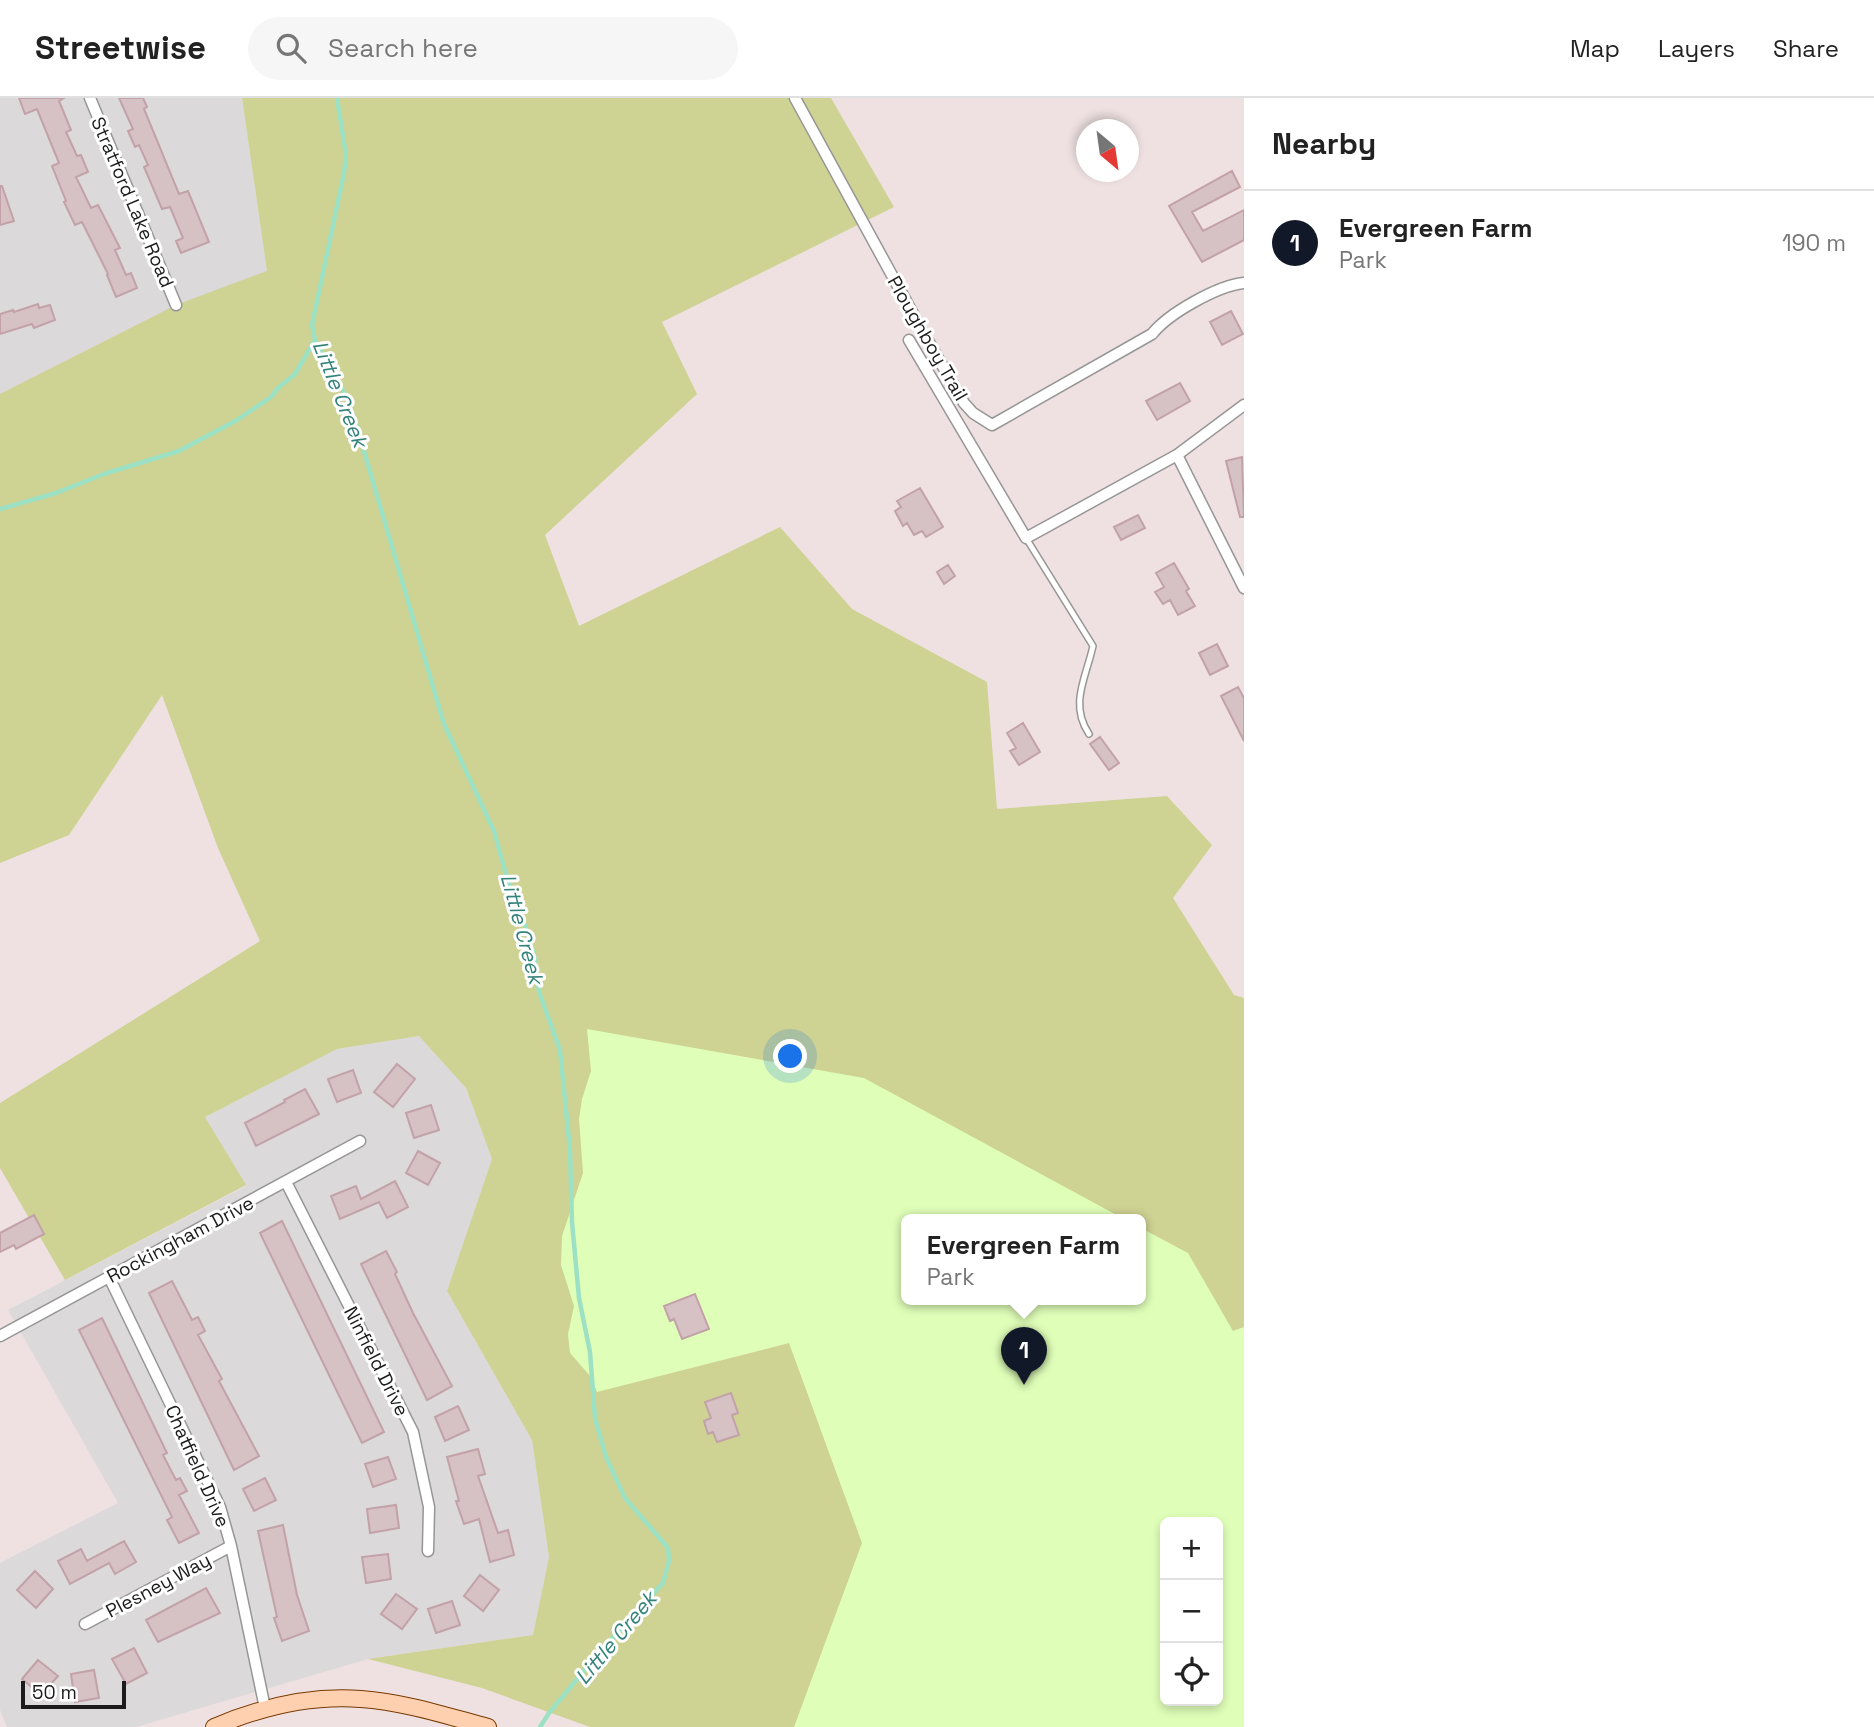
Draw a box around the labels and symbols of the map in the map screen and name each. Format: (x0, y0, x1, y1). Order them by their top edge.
street label: Stratford Lake Road (85, 113, 180, 291)
north arrow (1076, 119, 1139, 182)
street label: Ploughboy Trail (882, 271, 973, 405)
water label: Little Creek (307, 336, 375, 454)
water label: Little Creek (495, 871, 551, 990)
your location (773, 1039, 807, 1073)
street label: Rockingham Drive (102, 1190, 258, 1289)
street label: Ninfield Drive (338, 1302, 415, 1420)
pin: 1 (1001, 1327, 1047, 1385)
street label: Chatfield Drive (159, 1401, 236, 1531)
street label: Plesney Way (101, 1547, 215, 1624)
water label: Little Creek (569, 1584, 664, 1690)
scale bar (21, 1678, 126, 1710)

